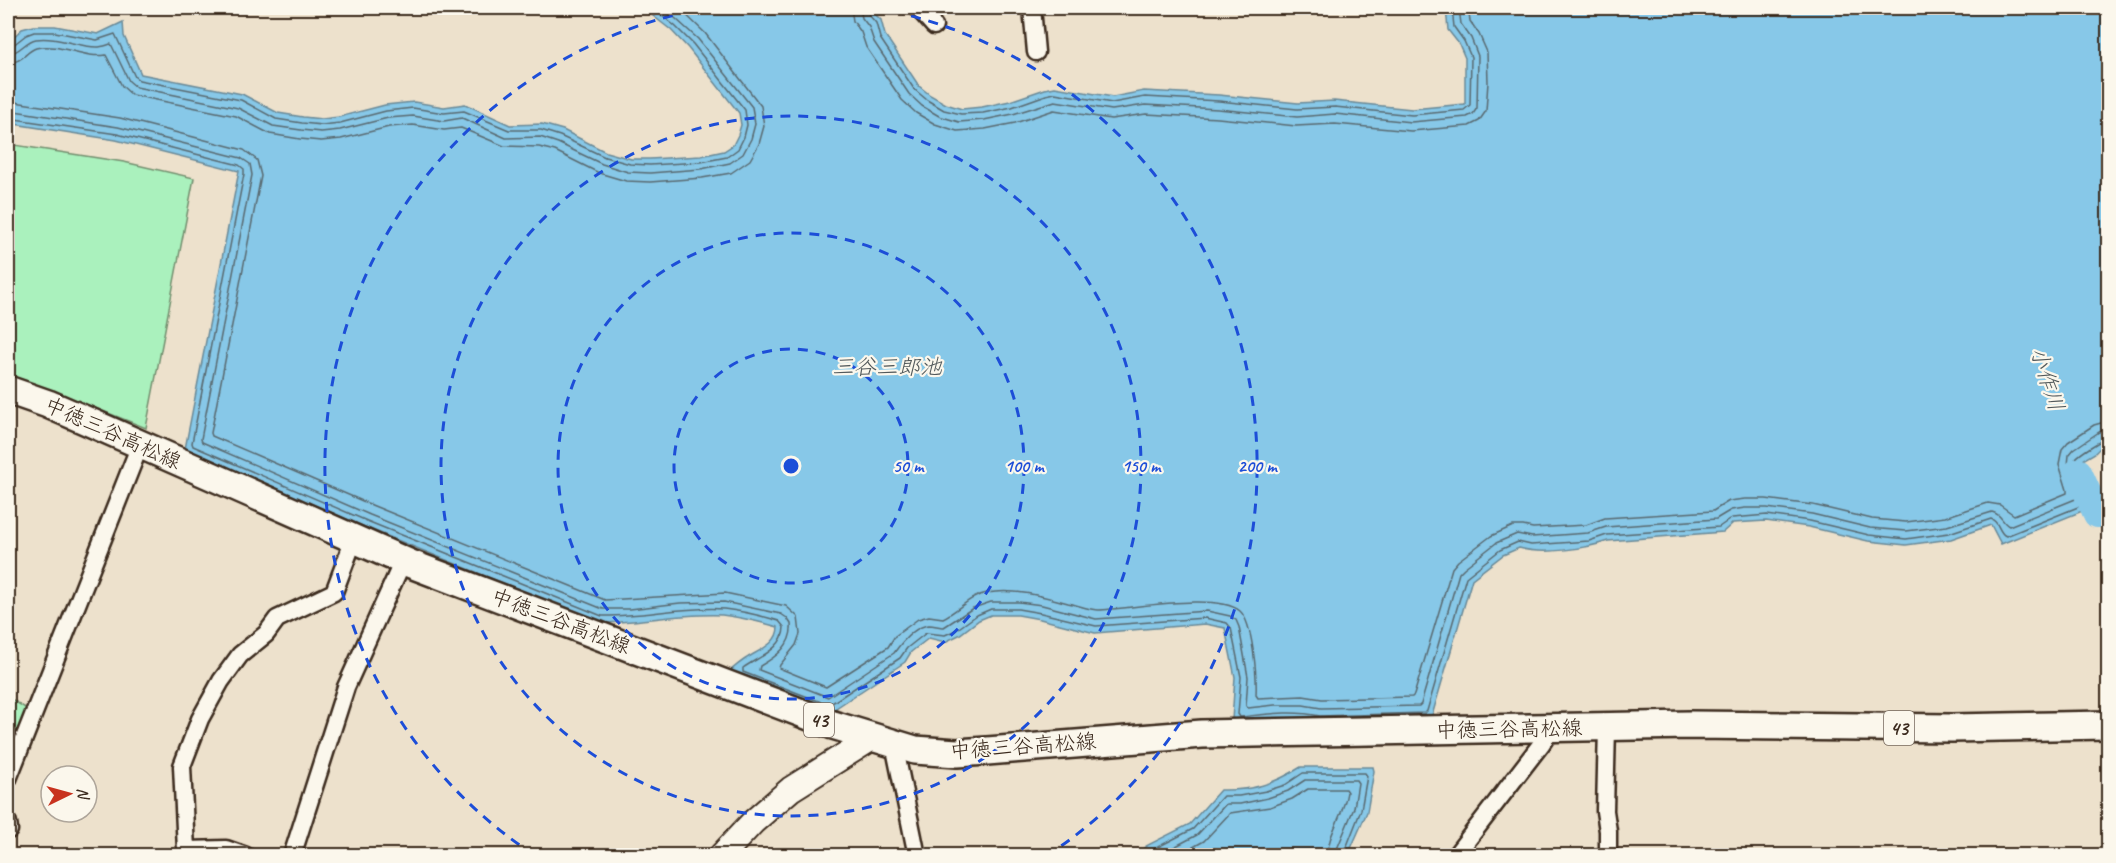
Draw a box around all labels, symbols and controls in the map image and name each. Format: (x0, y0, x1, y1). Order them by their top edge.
water label: 小作川 (2023, 343, 2071, 415)
water label: 三谷三郎池 (832, 353, 943, 381)
street label: 中徳三谷高松線 (41, 391, 185, 475)
text: 50 m (893, 455, 925, 477)
text: 100 m (1005, 455, 1045, 477)
text: 150 m (1122, 455, 1162, 477)
text: 200 m (1238, 455, 1278, 477)
centre of rings (781, 456, 801, 476)
street label: 中徳三谷高松線 (488, 583, 634, 659)
road number: 43 (804, 703, 834, 737)
road number: 43 (1884, 711, 1914, 745)
street label: 中徳三谷高松線 (1435, 715, 1583, 743)
street label: 中徳三谷高松線 (949, 728, 1097, 764)
north arrow (39, 764, 99, 824)
text: N (73, 787, 94, 802)

